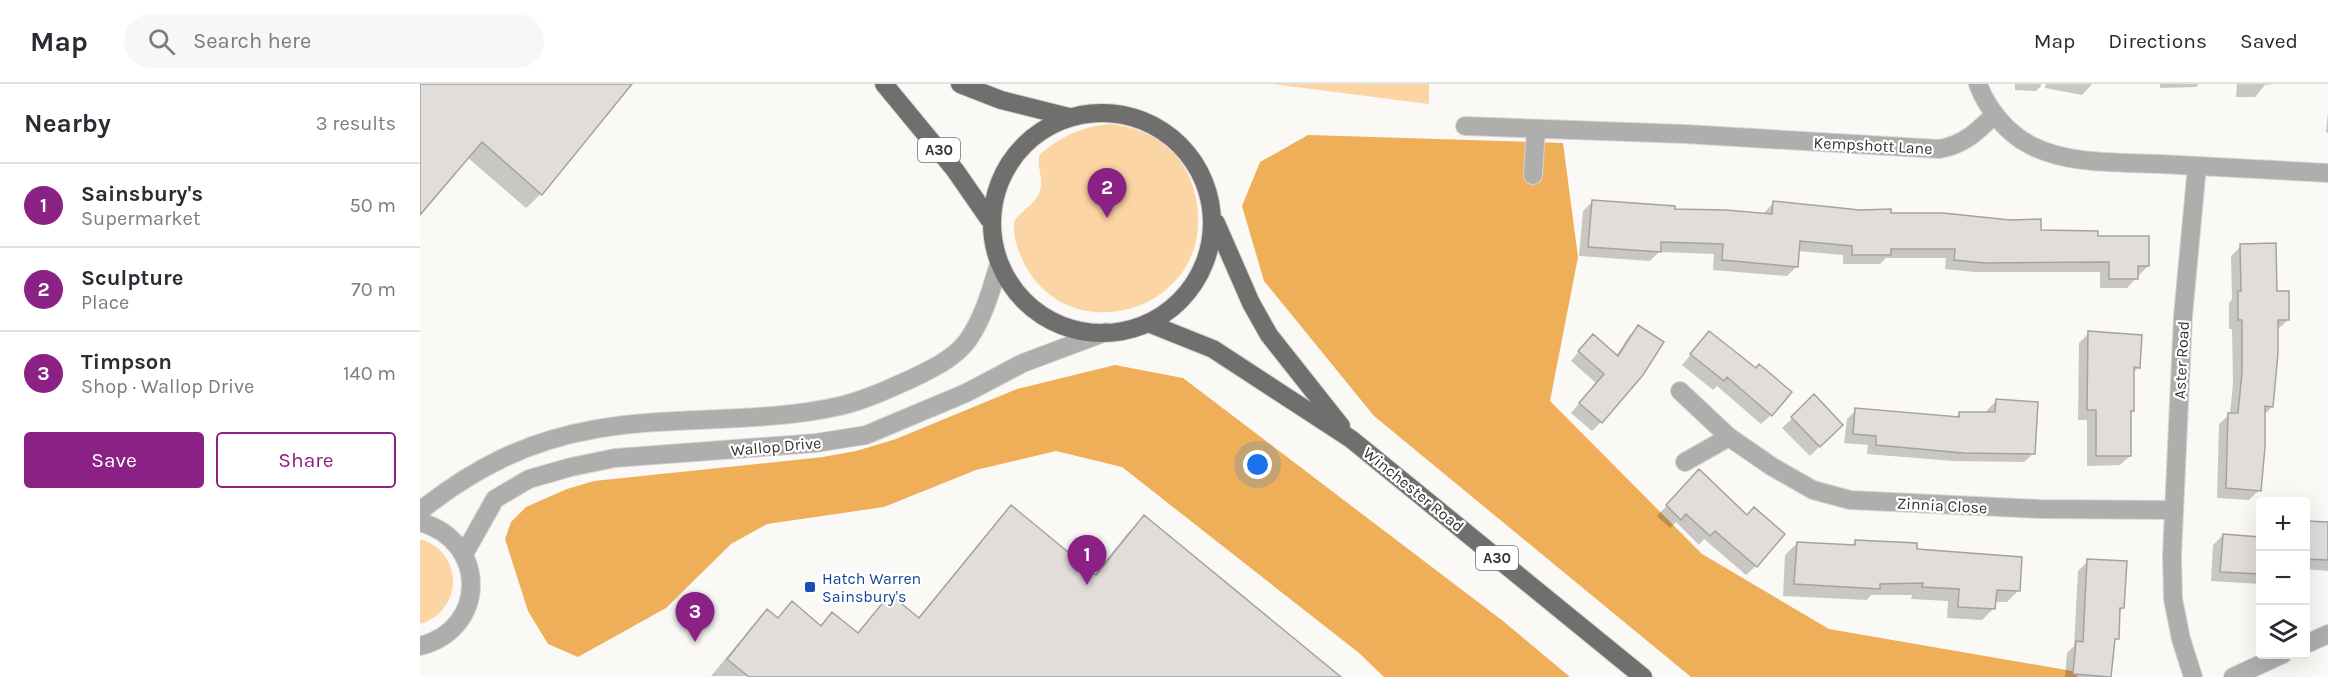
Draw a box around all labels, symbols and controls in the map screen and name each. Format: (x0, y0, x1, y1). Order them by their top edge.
search box (124, 14, 544, 68)
text: Map (30, 25, 88, 58)
icon: search (145, 25, 178, 58)
text: Search here (193, 28, 311, 54)
text: Map (2034, 29, 2075, 53)
text: Directions (2108, 29, 2207, 53)
text: Saved (2240, 29, 2298, 53)
text: Nearby (24, 108, 111, 139)
text: 3 results (316, 112, 396, 135)
street label: Kempshott Lane (1813, 133, 1933, 158)
road number: A30 (918, 138, 960, 162)
pin: 2 (1088, 168, 1126, 218)
text: Sainsbury's (81, 181, 203, 207)
text: 1 (40, 194, 47, 217)
text: 50 m (349, 194, 396, 217)
text: Supermarket (81, 207, 200, 230)
text: Sculpture (81, 265, 183, 291)
text: 2 (37, 278, 50, 301)
text: 70 m (351, 278, 396, 301)
text: Place (81, 291, 129, 314)
street label: Aster Road (2170, 320, 2193, 400)
text: Timpson (81, 349, 172, 375)
text: 3 (37, 362, 50, 385)
text: 140 m (343, 362, 396, 385)
text: Shop · Wallop Drive (81, 375, 254, 398)
button: Save (24, 432, 204, 488)
button: Share (216, 432, 396, 488)
street label: Wallop Drive (730, 433, 822, 460)
street label: Winchester Road (1360, 443, 1468, 536)
your location (1243, 450, 1272, 479)
street label: Zinnia Close (1896, 494, 1988, 517)
map controls (2256, 497, 2310, 659)
button: + (2256, 497, 2310, 551)
pin: 1 (1068, 536, 1106, 585)
road number: A30 (1476, 546, 1518, 570)
button: − (2256, 551, 2310, 605)
place label: Hatch Warren Sainsbury's (822, 569, 921, 606)
marker: Hatch Warren Sainsbury's (803, 580, 817, 594)
pin: 3 (676, 592, 714, 642)
button: layers (2256, 605, 2310, 659)

